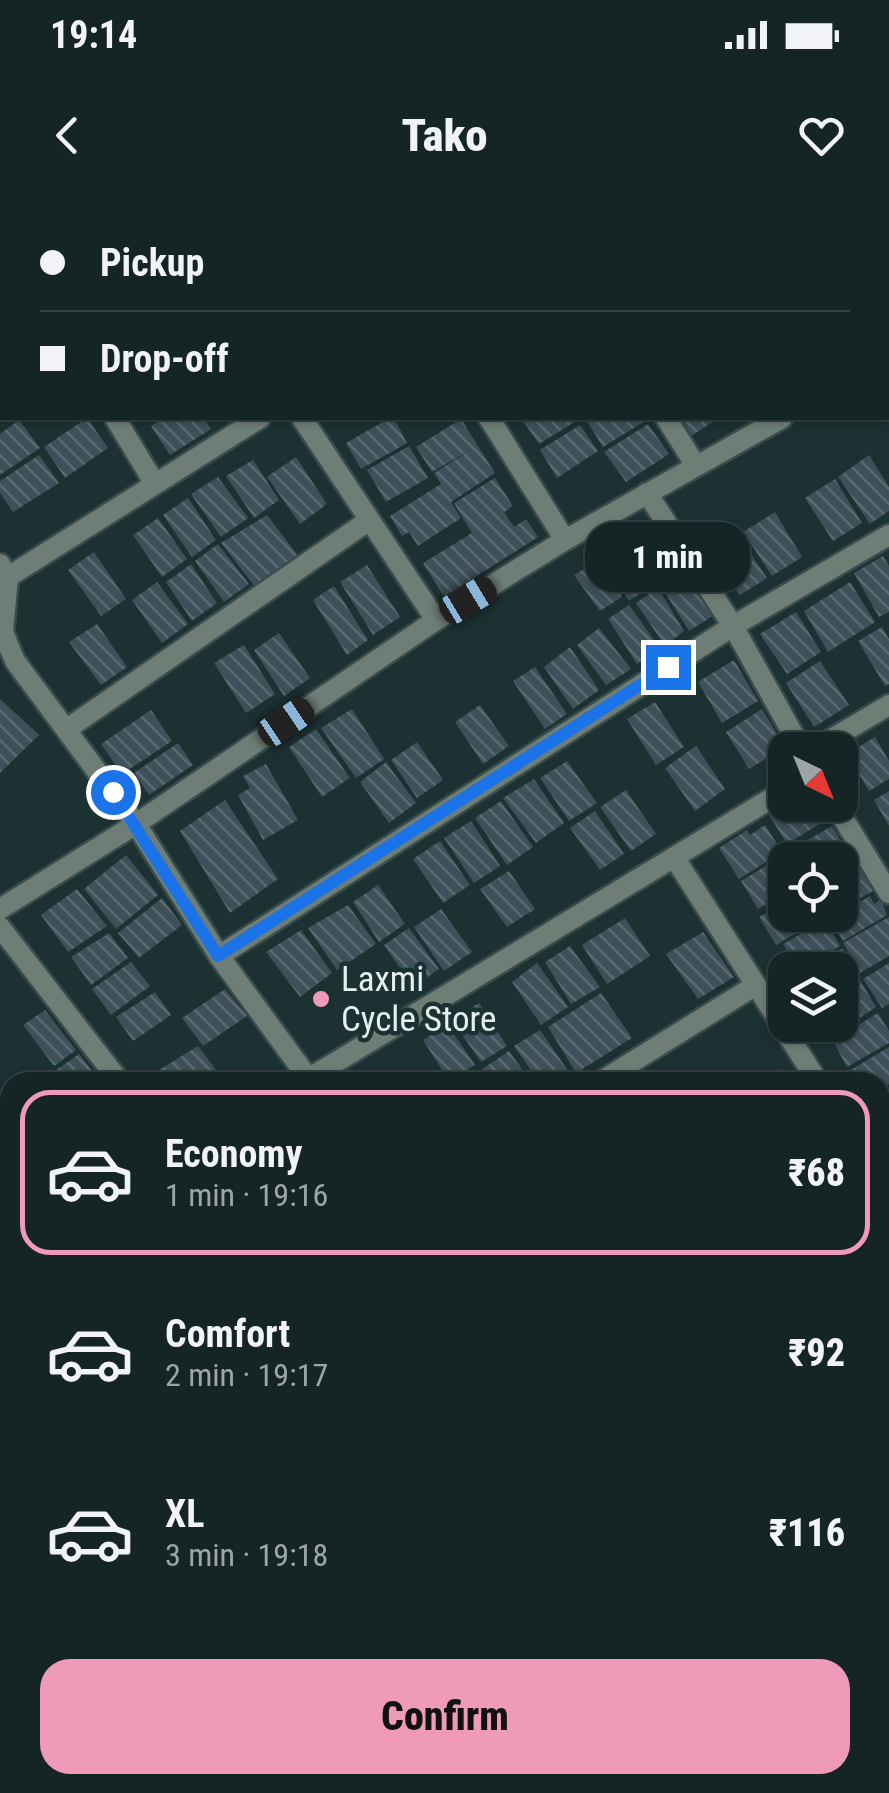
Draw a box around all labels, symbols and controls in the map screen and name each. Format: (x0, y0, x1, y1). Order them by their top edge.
text: 19:14 (50, 13, 137, 57)
icon: back (40, 108, 95, 163)
icon: heart (794, 108, 849, 163)
text: Tako (401, 109, 488, 162)
text: Pickup (100, 241, 204, 285)
text: Drop-off (100, 337, 229, 381)
callout: 1 min (586, 522, 750, 592)
text: 1 min (632, 538, 703, 576)
car (435, 572, 501, 628)
route end (646, 645, 691, 690)
car (253, 693, 319, 751)
north arrow (768, 732, 858, 822)
map controls (768, 732, 858, 1042)
route start (91, 770, 136, 815)
button: locate (768, 842, 858, 932)
button: layers (768, 952, 858, 1042)
place label: Laxmi Cycle Store (341, 959, 496, 1040)
marker: Laxmi Cycle Store (310, 988, 332, 1010)
icon: car (45, 1128, 135, 1218)
text: Economy (165, 1132, 302, 1176)
text: ₹68 (788, 1151, 845, 1195)
text: 1 min · 19:16 (165, 1176, 328, 1214)
icon: car (45, 1308, 135, 1398)
text: Comfort (165, 1312, 290, 1356)
text: ₹92 (788, 1331, 845, 1375)
text: 2 min · 19:17 (165, 1356, 328, 1394)
icon: car (45, 1488, 135, 1578)
text: XL (165, 1492, 204, 1536)
text: ₹116 (769, 1511, 845, 1555)
text: 3 min · 19:18 (165, 1536, 328, 1574)
button: Confirm (40, 1659, 850, 1774)

